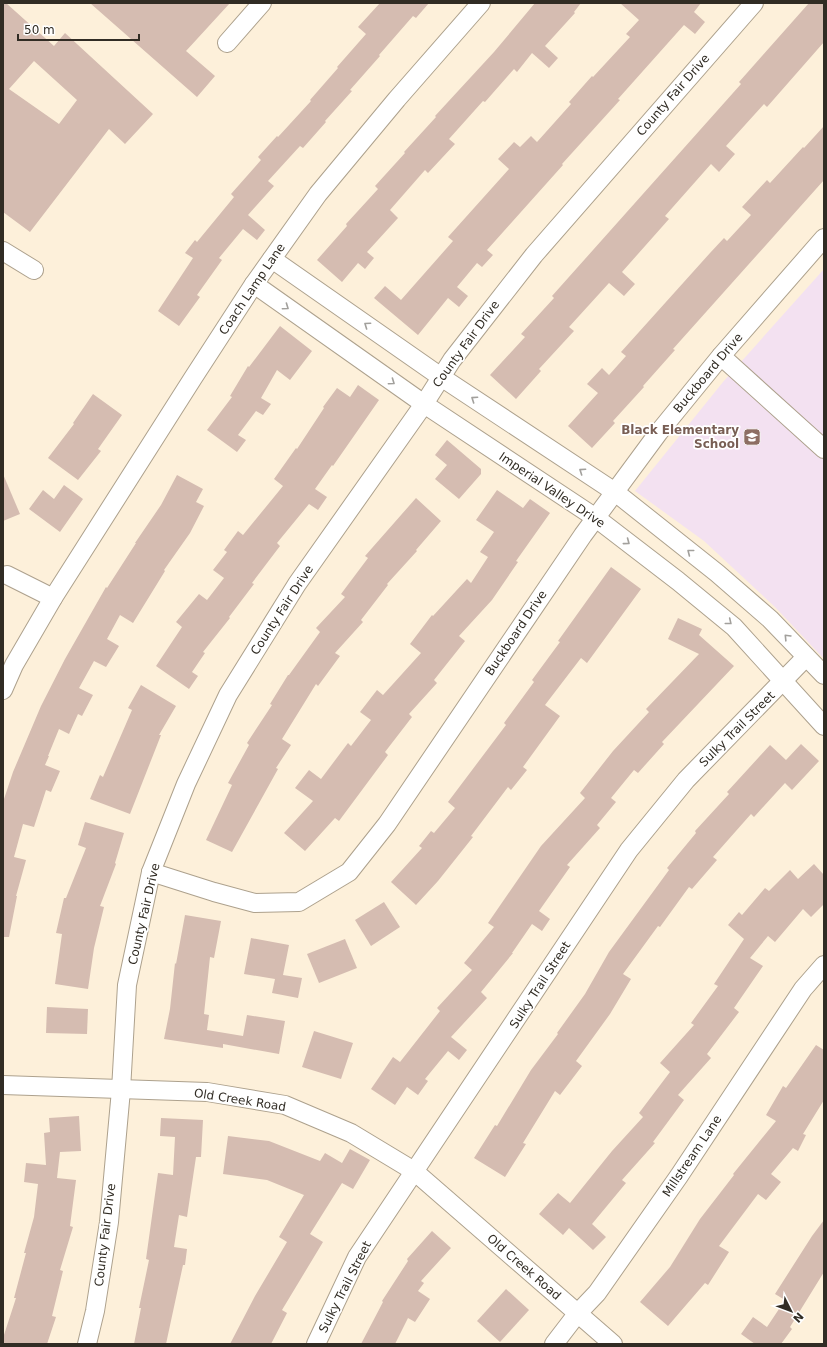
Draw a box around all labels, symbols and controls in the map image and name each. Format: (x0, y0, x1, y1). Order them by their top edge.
scale bar (18, 16, 139, 42)
text: 50 m (24, 23, 55, 37)
street label: County Fair Drive (634, 51, 712, 139)
street label: Coach Lamp Lane (216, 241, 288, 337)
street label: County Fair Drive (430, 298, 502, 390)
one-way arrow (282, 302, 289, 310)
one-way arrow (364, 322, 371, 330)
street label: Buckboard Drive (671, 330, 745, 416)
one-way arrow (388, 377, 395, 384)
one-way arrow (471, 396, 478, 404)
place label: Black Elementary School (621, 423, 739, 451)
school or university icon: Black Elementary School (742, 427, 762, 447)
street label: Imperial Valley Drive (496, 449, 608, 531)
one-way arrow (579, 468, 586, 476)
one-way arrow (622, 537, 629, 544)
one-way arrow (687, 549, 694, 556)
street label: County Fair Drive (248, 563, 316, 657)
street label: Buckboard Drive (482, 588, 550, 678)
one-way arrow (724, 618, 731, 625)
one-way arrow (785, 634, 792, 642)
street label: Sulky Trail Street (696, 688, 778, 770)
street label: County Fair Drive (126, 862, 162, 966)
street label: Sulky Trail Street (507, 939, 573, 1031)
street label: Old Creek Road (193, 1086, 287, 1114)
street label: Millstream Lane (660, 1113, 724, 1199)
street label: County Fair Drive (92, 1183, 118, 1287)
street label: Old Creek Road (484, 1231, 564, 1303)
street label: Sulky Trail Street (316, 1239, 374, 1335)
north arrow (771, 1291, 811, 1331)
text: N (790, 1310, 806, 1325)

